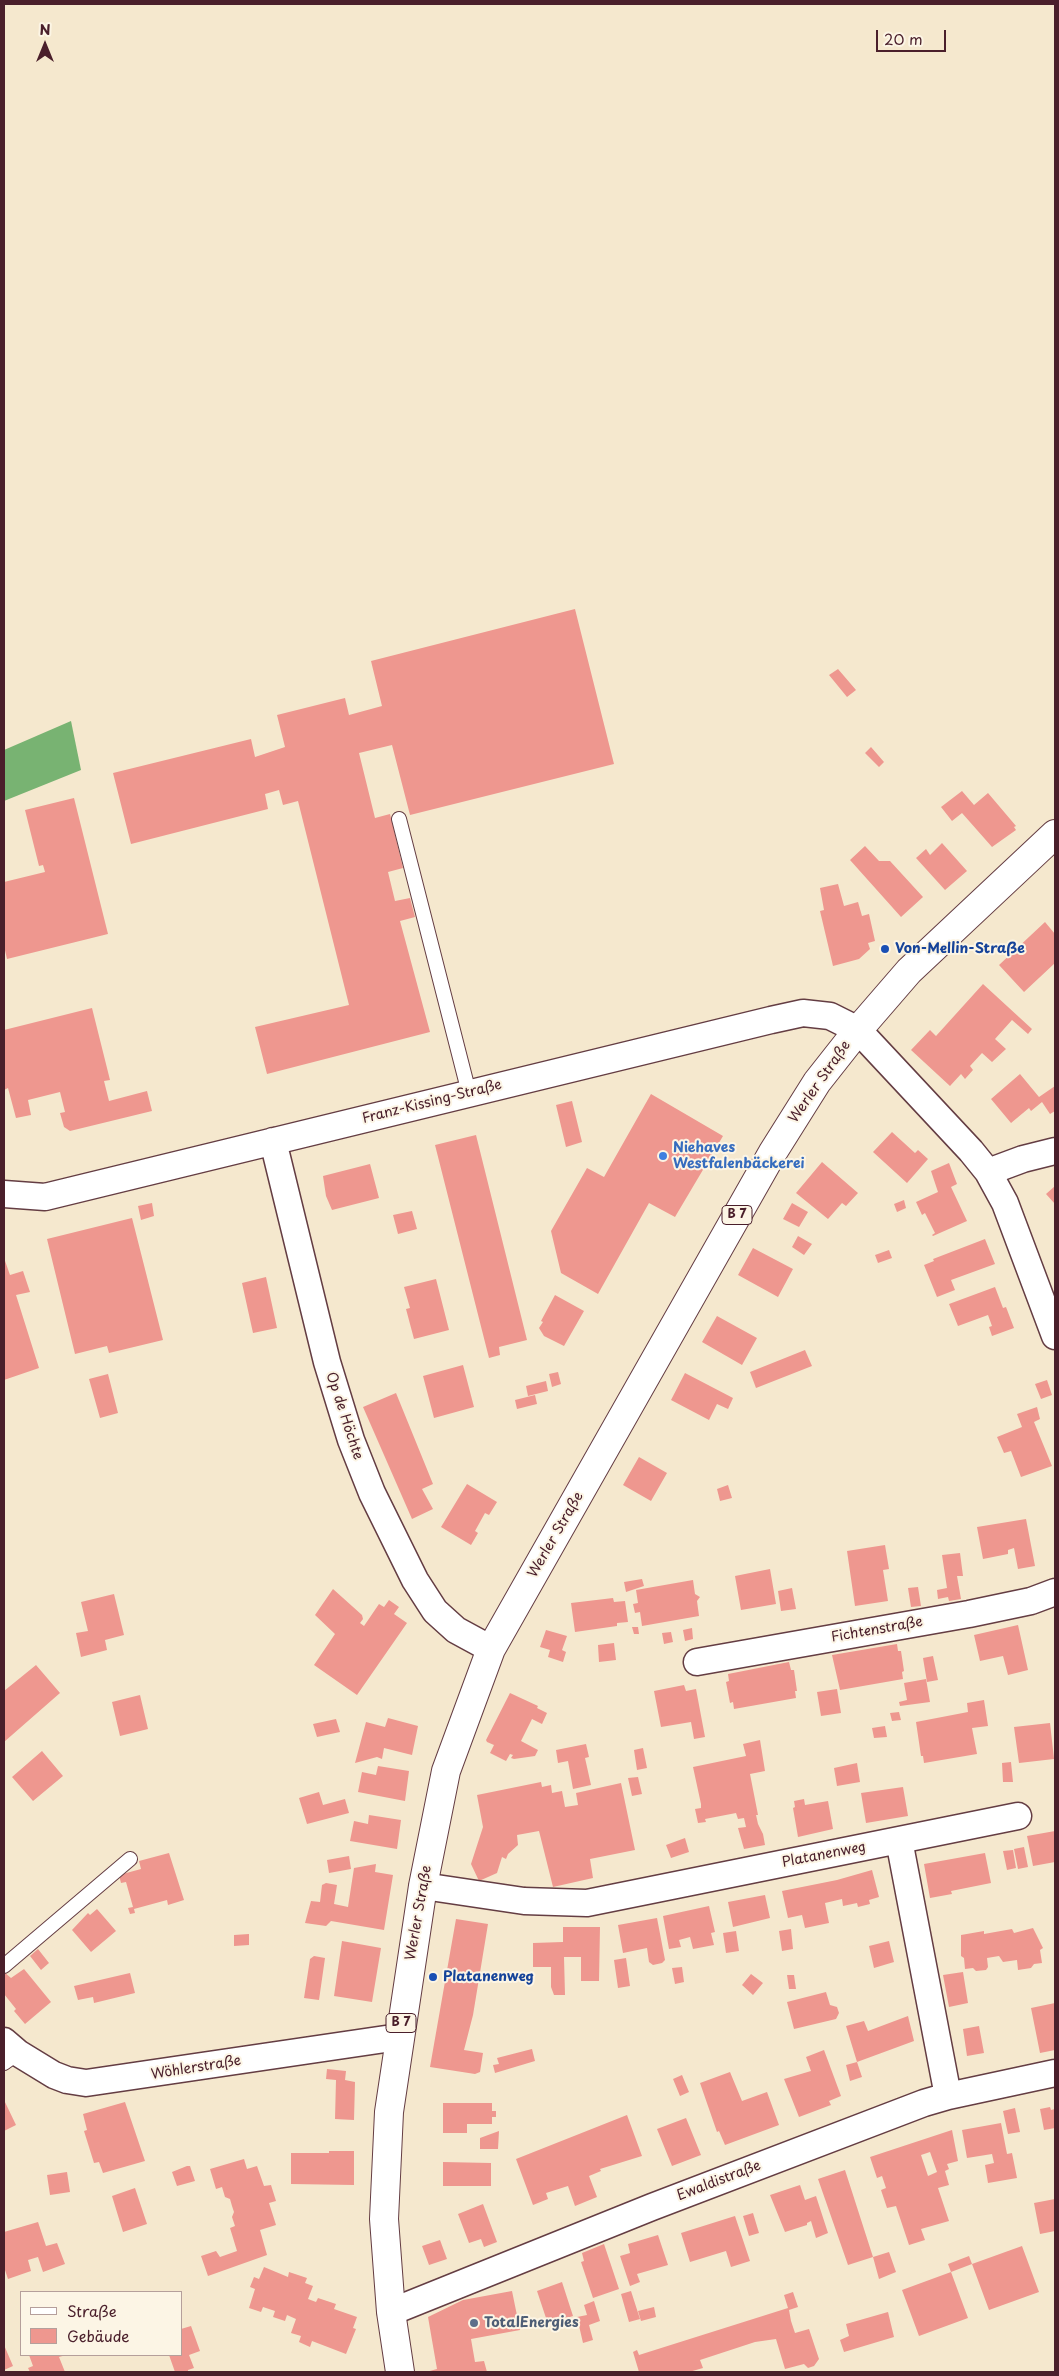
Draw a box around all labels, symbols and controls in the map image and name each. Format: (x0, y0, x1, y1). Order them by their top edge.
text: N (39, 19, 51, 40)
north arrow (20, 20, 70, 70)
scale bar (879, 20, 949, 52)
text: 20 m (884, 27, 923, 50)
place label: Von-Mellin-Straße (895, 941, 1025, 957)
marker: Von-Mellin-Straße (879, 943, 891, 955)
street label: Werler Straße (786, 1038, 854, 1126)
street label: Franz-Kissing-Straße (360, 1077, 504, 1127)
place label: Niehaves Westfalenbäckerei (673, 1140, 805, 1172)
marker: Niehaves Westfalenbäckerei (657, 1150, 669, 1162)
road number: B 7 (722, 1206, 752, 1224)
street label: Op de Höchte (322, 1370, 366, 1462)
street label: Werler Straße (525, 1489, 587, 1581)
street label: Fichtenstraße (830, 1614, 924, 1646)
street label: Platanenweg (781, 1839, 867, 1871)
street label: Werler Straße (402, 1864, 436, 1962)
place label: Platanenweg (443, 1969, 534, 1985)
marker: Platanenweg (427, 1971, 439, 1983)
road number: B 7 (386, 2014, 416, 2032)
street label: Wöhlerstraße (150, 2053, 242, 2083)
street label: Ewaldistraße (675, 2157, 763, 2205)
legend (20, 2291, 182, 2356)
text: Straße (67, 2299, 117, 2322)
place label: TotalEnergies (484, 2315, 579, 2331)
marker: TotalEnergies (468, 2317, 480, 2329)
text: Gebäude (67, 2324, 129, 2347)

